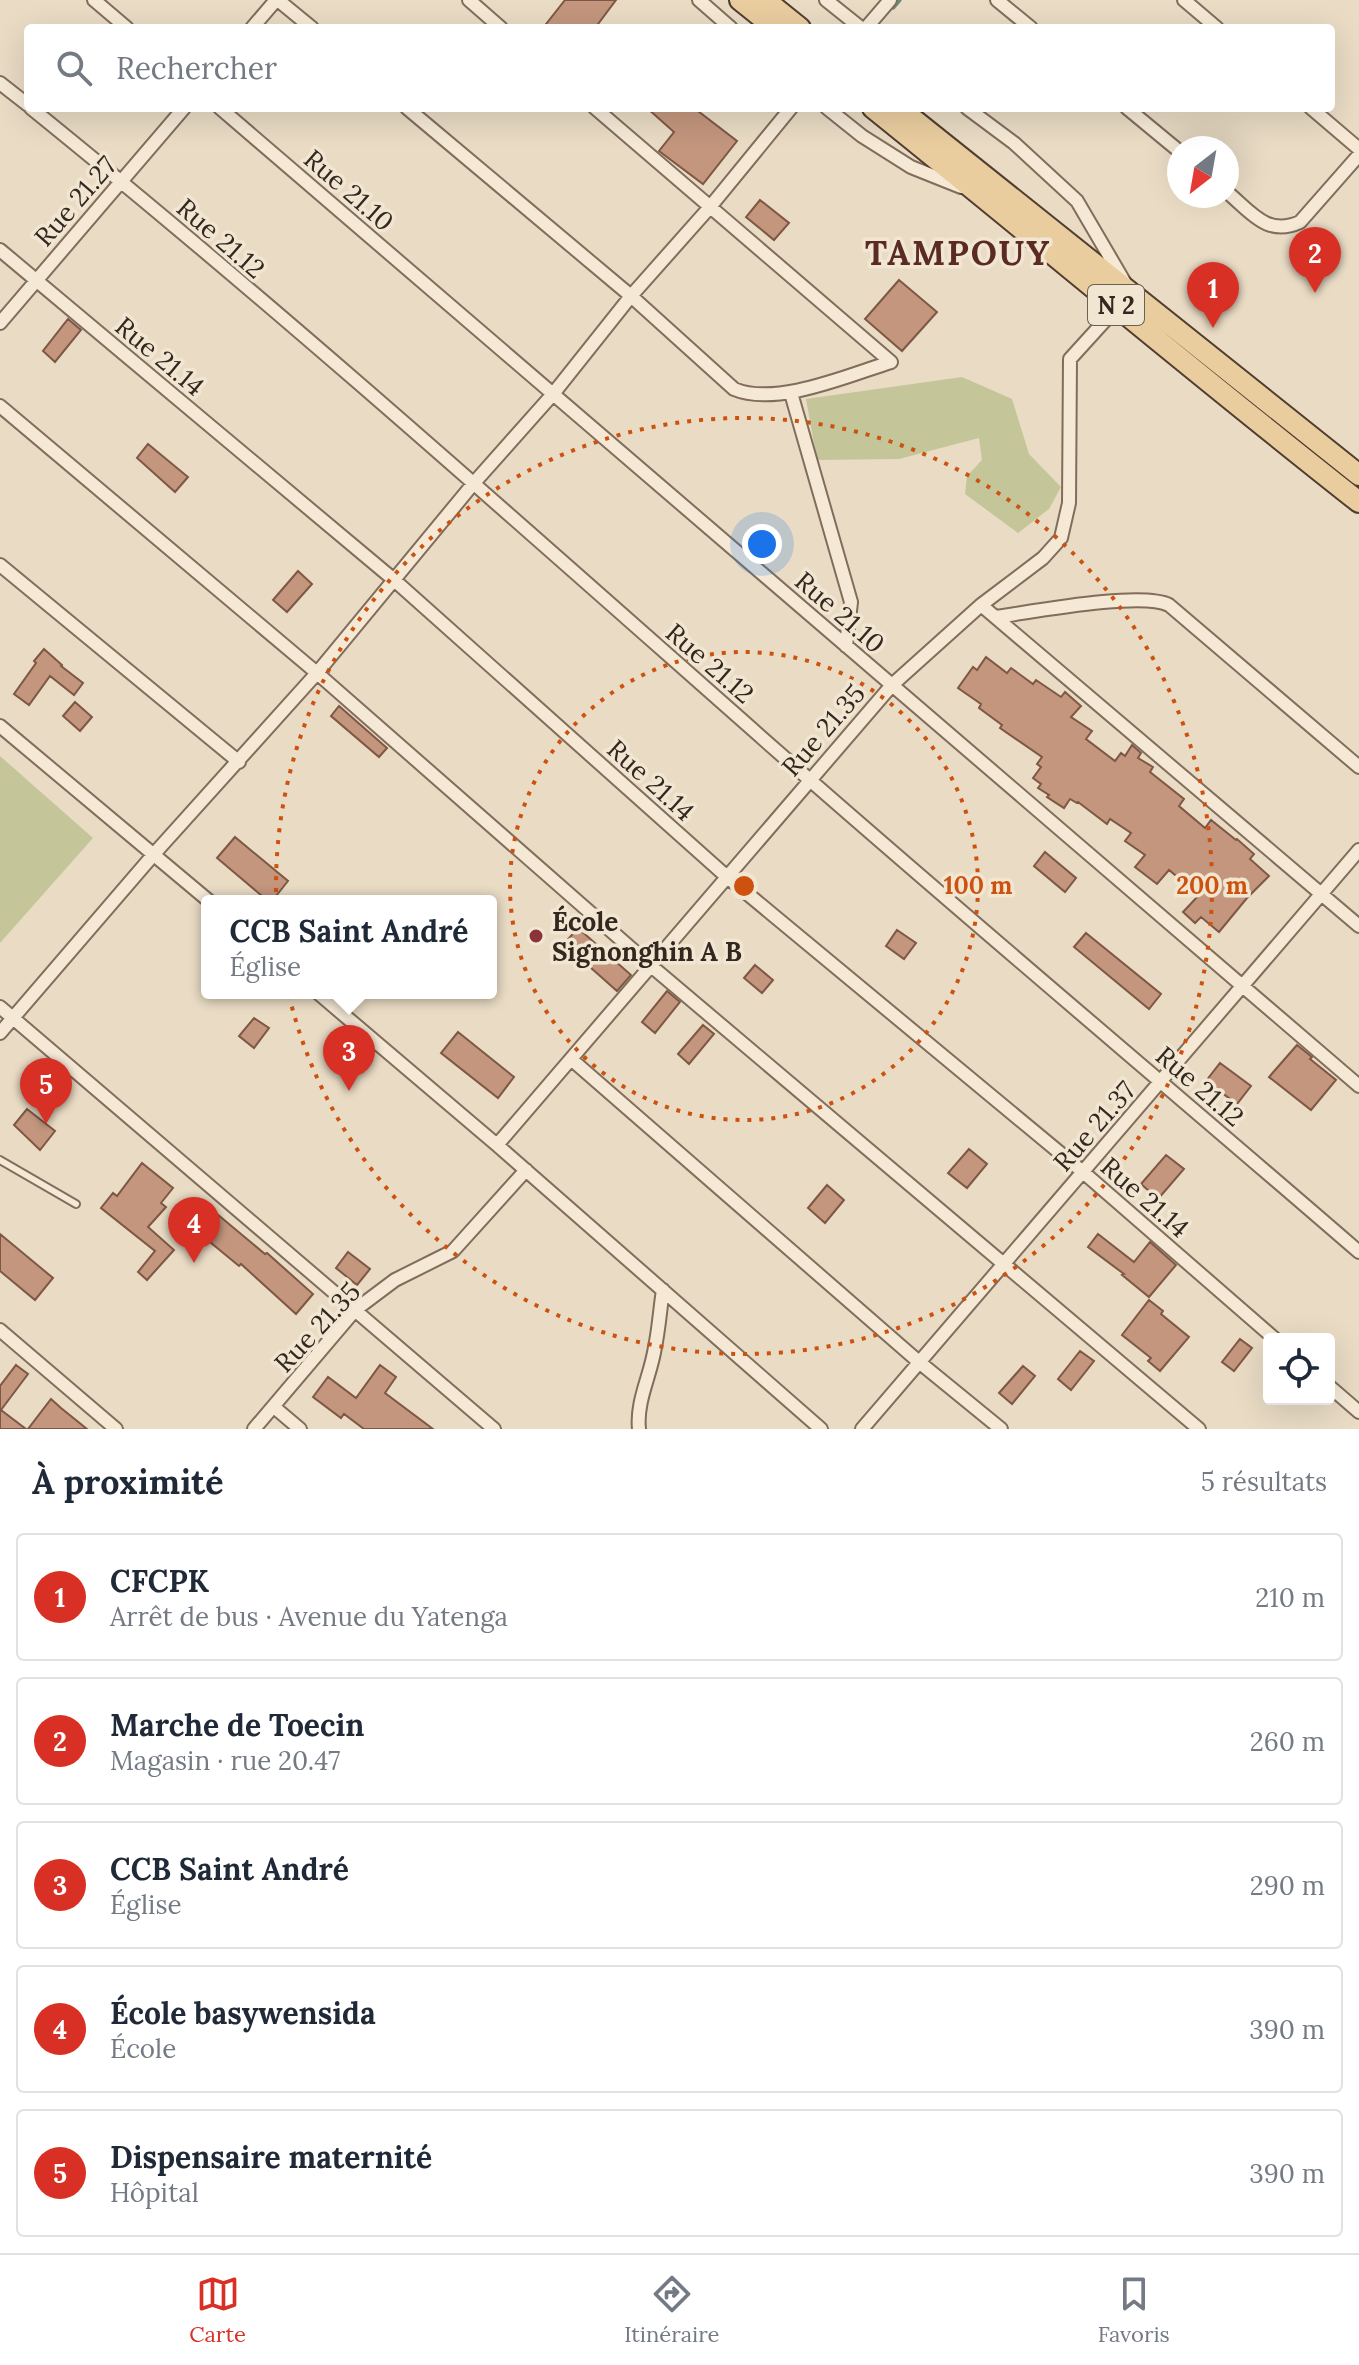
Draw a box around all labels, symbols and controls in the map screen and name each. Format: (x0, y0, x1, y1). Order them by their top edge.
search box (24, 24, 1335, 112)
icon: search (52, 46, 96, 90)
text: Rechercher (116, 49, 277, 87)
north arrow (1167, 136, 1239, 208)
street label: Rue 21.10 (297, 142, 401, 238)
street label: Rue 21.27 (27, 149, 123, 253)
street label: Rue 21.12 (170, 191, 272, 285)
pin: 2 (1289, 227, 1341, 293)
district label: TAMPOUY (865, 231, 1051, 274)
pin: 1 (1187, 262, 1239, 328)
road number: N 2 (1088, 285, 1144, 325)
street label: Rue 21.14 (109, 309, 211, 403)
your location (742, 524, 782, 564)
street label: Rue 21.10 (788, 564, 892, 660)
street label: Rue 21.12 (659, 616, 761, 710)
street label: Rue 21.35 (774, 677, 872, 783)
street label: Rue 21.14 (601, 732, 701, 828)
text: 100 m (944, 870, 1012, 901)
text: 200 m (1176, 870, 1248, 901)
centre of rings (730, 872, 758, 900)
popup (201, 895, 497, 999)
place label: École Signonghin A B (552, 905, 742, 968)
text: CCB Saint André (230, 912, 468, 950)
marker: École Signonghin A B (527, 927, 545, 945)
text: Église (230, 950, 301, 983)
pin: 3 (323, 1025, 375, 1091)
street label: Rue 21.12 (1149, 1039, 1251, 1133)
pin: 5 (20, 1058, 72, 1124)
street label: Rue 21.37 (1046, 1074, 1142, 1178)
street label: Rue 21.14 (1094, 1150, 1196, 1244)
pin: 4 (168, 1197, 220, 1263)
street label: Rue 21.35 (267, 1275, 367, 1379)
map controls (1263, 1333, 1335, 1405)
button: locate (1263, 1333, 1335, 1405)
text: À proximité (32, 1460, 223, 1503)
text: 5 résultats (1201, 1465, 1327, 1498)
text: CFCPK (110, 1562, 209, 1600)
text: 1 (55, 1581, 65, 1614)
text: 210 m (1255, 1581, 1325, 1614)
text: Arrêt de bus · Avenue du Yatenga (110, 1600, 508, 1633)
text: Marche de Toecin (110, 1706, 365, 1744)
text: 2 (53, 1725, 67, 1758)
text: 260 m (1250, 1725, 1325, 1758)
text: Magasin · rue 20.47 (110, 1744, 340, 1777)
text: CCB Saint André (110, 1850, 349, 1888)
text: 3 (53, 1869, 67, 1902)
text: 290 m (1250, 1869, 1325, 1902)
text: Église (110, 1888, 182, 1921)
text: École basywensida (110, 1994, 376, 2032)
text: 4 (53, 2013, 67, 2046)
text: 390 m (1249, 2013, 1325, 2046)
text: École (110, 2032, 176, 2065)
text: Dispensaire maternité (110, 2138, 432, 2176)
text: 5 (53, 2157, 67, 2190)
text: 390 m (1249, 2157, 1325, 2190)
text: Hôpital (110, 2176, 199, 2209)
tab: Carte (189, 2272, 246, 2348)
tab: Itinéraire (624, 2272, 719, 2348)
tab: Favoris (1098, 2272, 1170, 2348)

